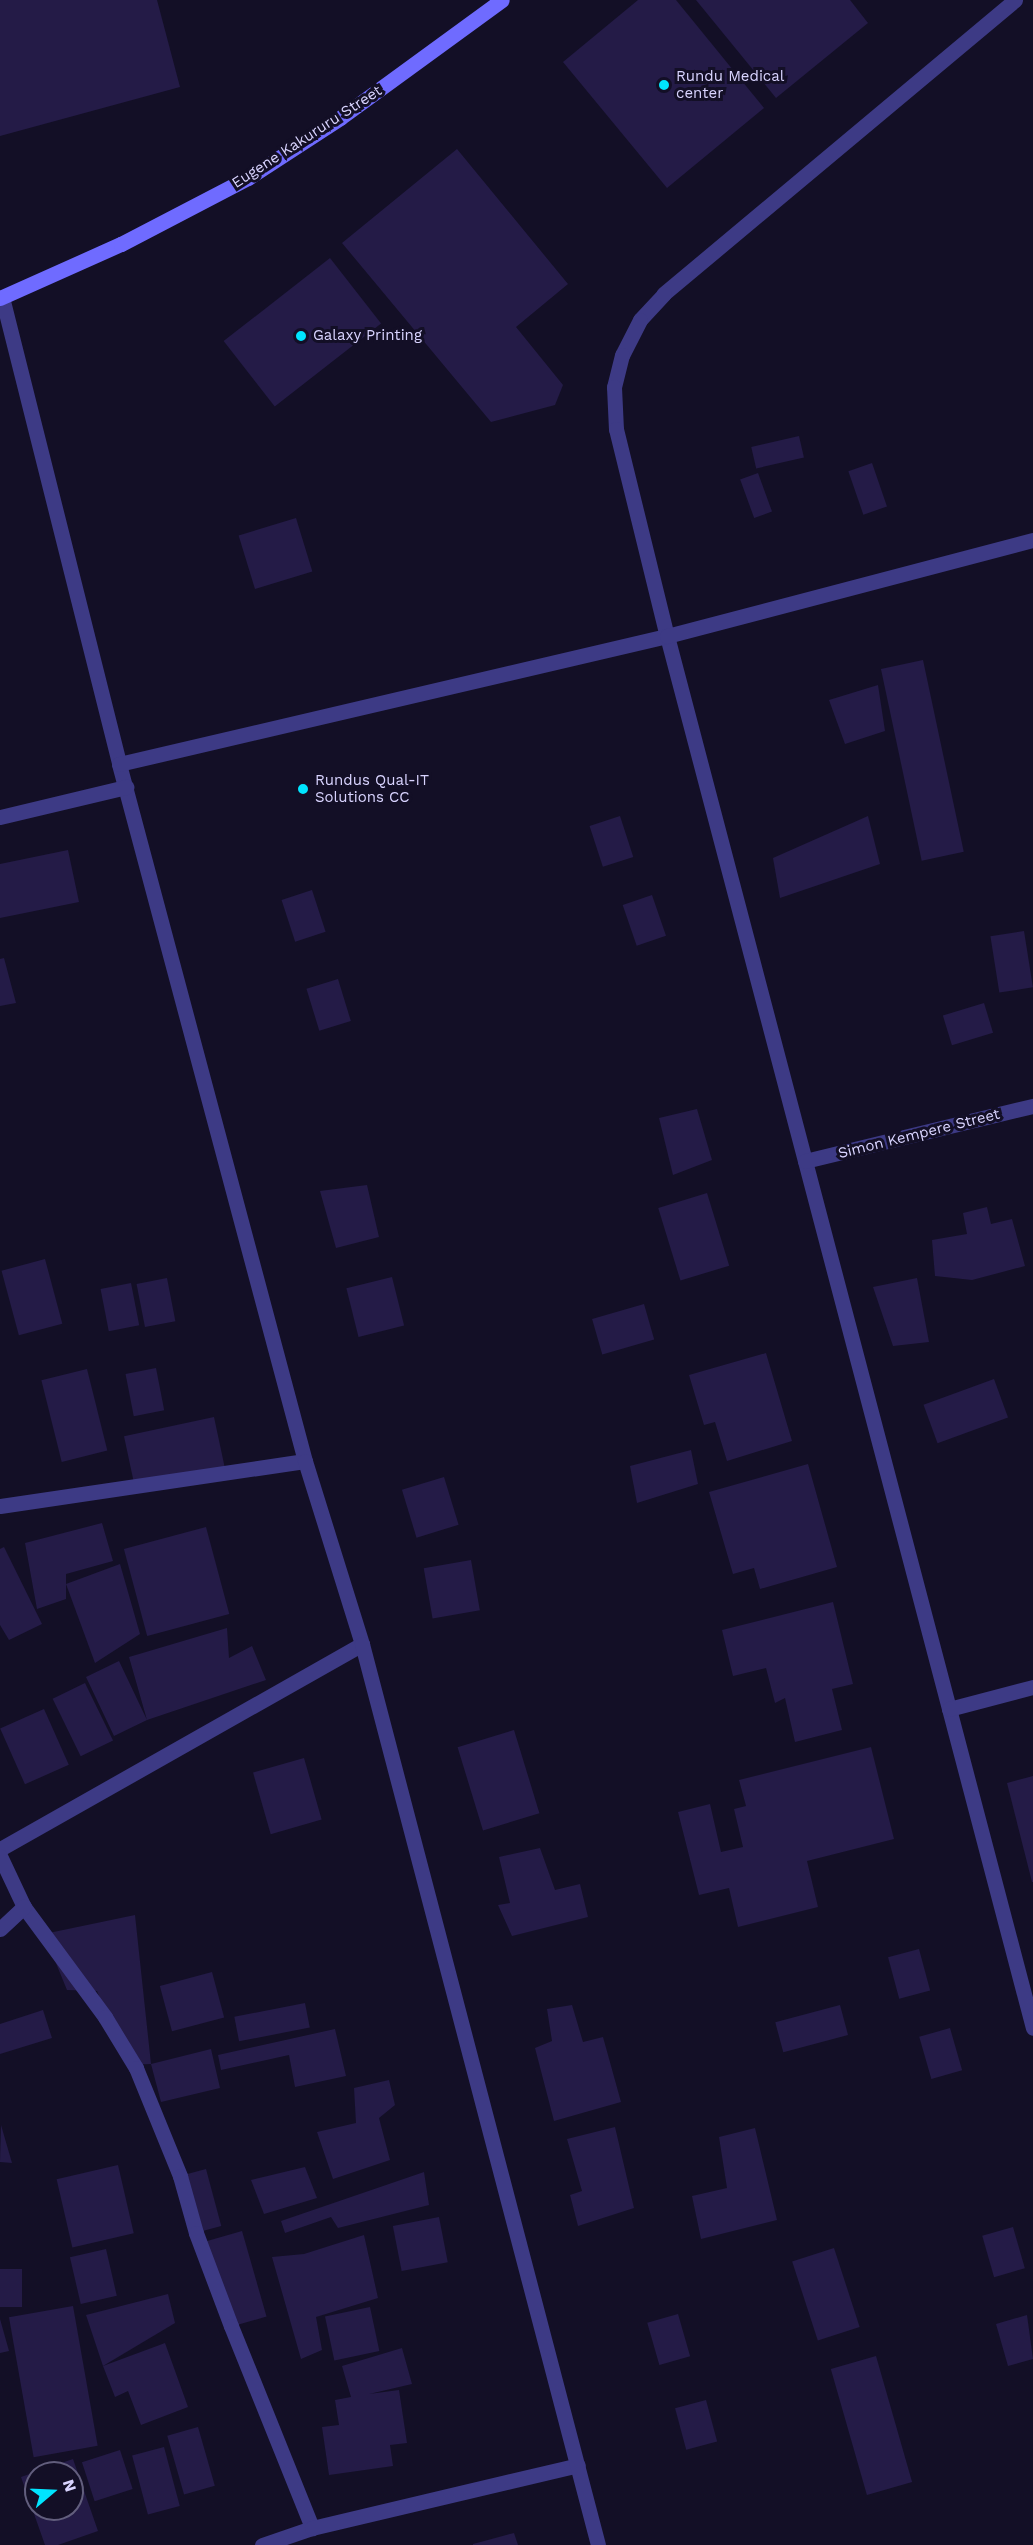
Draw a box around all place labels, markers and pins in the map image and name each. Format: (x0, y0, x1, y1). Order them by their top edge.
place label: Rundu Medical center (676, 67, 784, 102)
marker: Rundu Medical center (657, 78, 671, 92)
place label: Galaxy Printing (313, 327, 422, 345)
marker: Galaxy Printing (294, 329, 308, 343)
place label: Rundus Qual-IT Solutions CC (315, 771, 429, 806)
marker: Rundus Qual-IT Solutions CC (296, 782, 310, 796)

